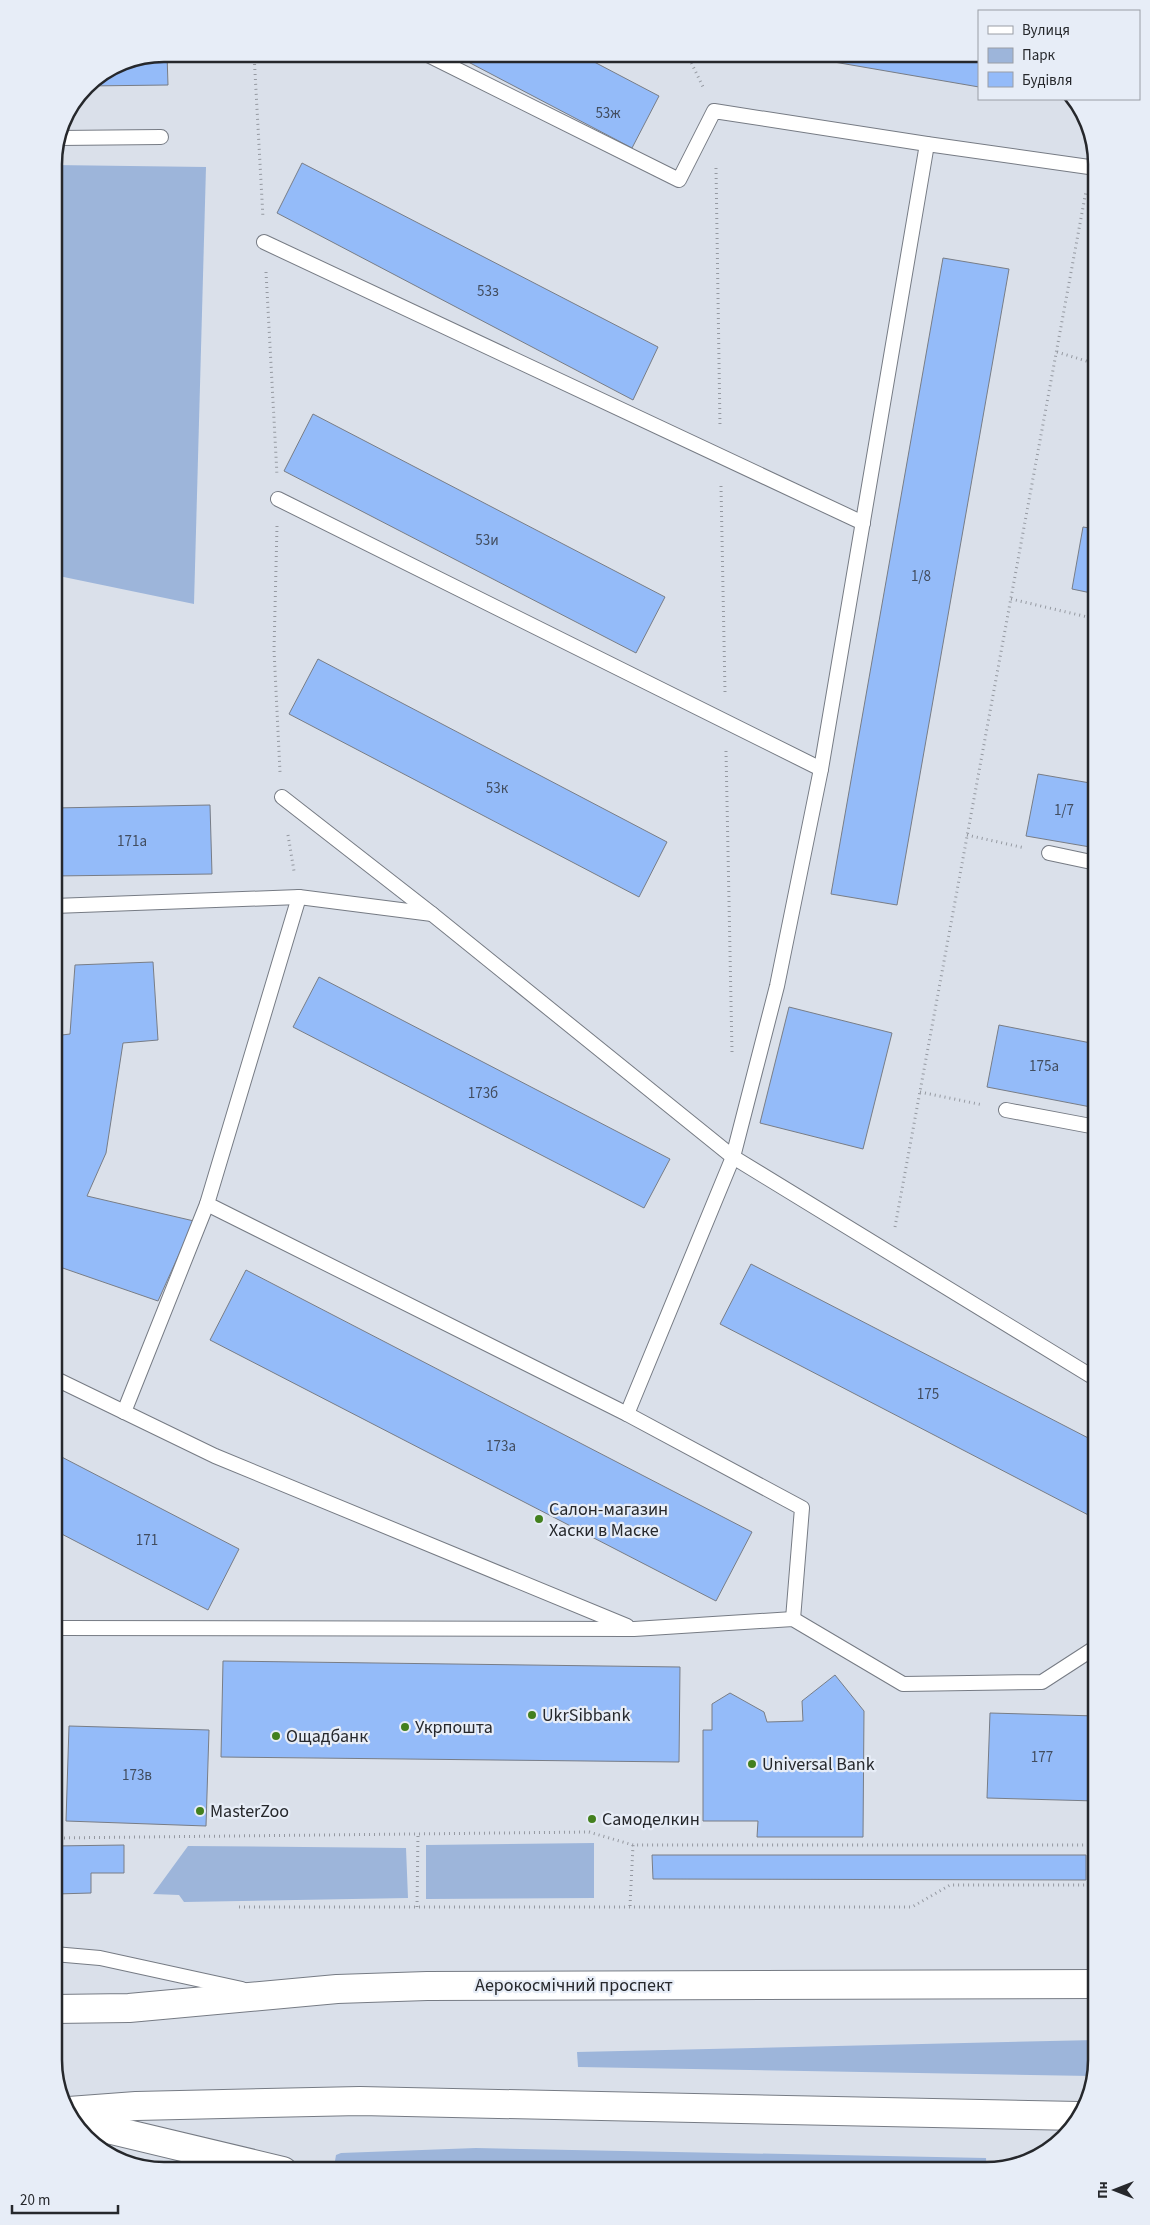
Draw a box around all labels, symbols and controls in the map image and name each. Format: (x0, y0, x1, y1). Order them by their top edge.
legend (978, 10, 1140, 100)
text: Вулиця (1022, 20, 1070, 41)
text: Парк (1022, 45, 1056, 66)
text: Будівля (1022, 70, 1072, 91)
house number: 53ж (595, 103, 621, 124)
house number: 53з (477, 281, 499, 302)
house number: 53и (475, 530, 499, 551)
house number: 1/8 (911, 566, 931, 587)
house number: 53к (486, 778, 509, 799)
house number: 1/7 (1054, 800, 1074, 821)
house number: 171а (117, 831, 147, 852)
house number: 175а (1029, 1056, 1059, 1077)
house number: 173б (468, 1083, 498, 1104)
house number: 175 (917, 1384, 939, 1405)
house number: 173а (486, 1436, 516, 1457)
place label: Салон-магазин Хаски в Маске (549, 1497, 668, 1543)
marker: Салон-магазин Хаски в Маске (533, 1513, 545, 1525)
house number: 171 (136, 1530, 158, 1551)
place label: UkrSibbank (542, 1703, 630, 1728)
marker: UkrSibbank (526, 1709, 538, 1721)
place label: Укрпошта (415, 1715, 493, 1740)
marker: Укрпошта (399, 1721, 411, 1733)
place label: Ощадбанк (286, 1724, 368, 1749)
marker: Ощадбанк (270, 1730, 282, 1742)
house number: 177 (1031, 1747, 1053, 1768)
place label: Universal Bank (762, 1752, 875, 1777)
marker: Universal Bank (746, 1758, 758, 1770)
house number: 173в (122, 1765, 152, 1786)
place label: MasterZoo (210, 1799, 289, 1824)
marker: MasterZoo (194, 1805, 206, 1817)
place label: Самоделкин (602, 1807, 700, 1832)
marker: Самоделкин (586, 1813, 598, 1825)
street label: Аерокосмічний проспект (475, 1973, 673, 1998)
north arrow (1090, 2165, 1140, 2215)
text: Пн (1093, 2181, 1113, 2199)
scale bar (12, 2182, 119, 2214)
text: 20 m (20, 2190, 50, 2211)

